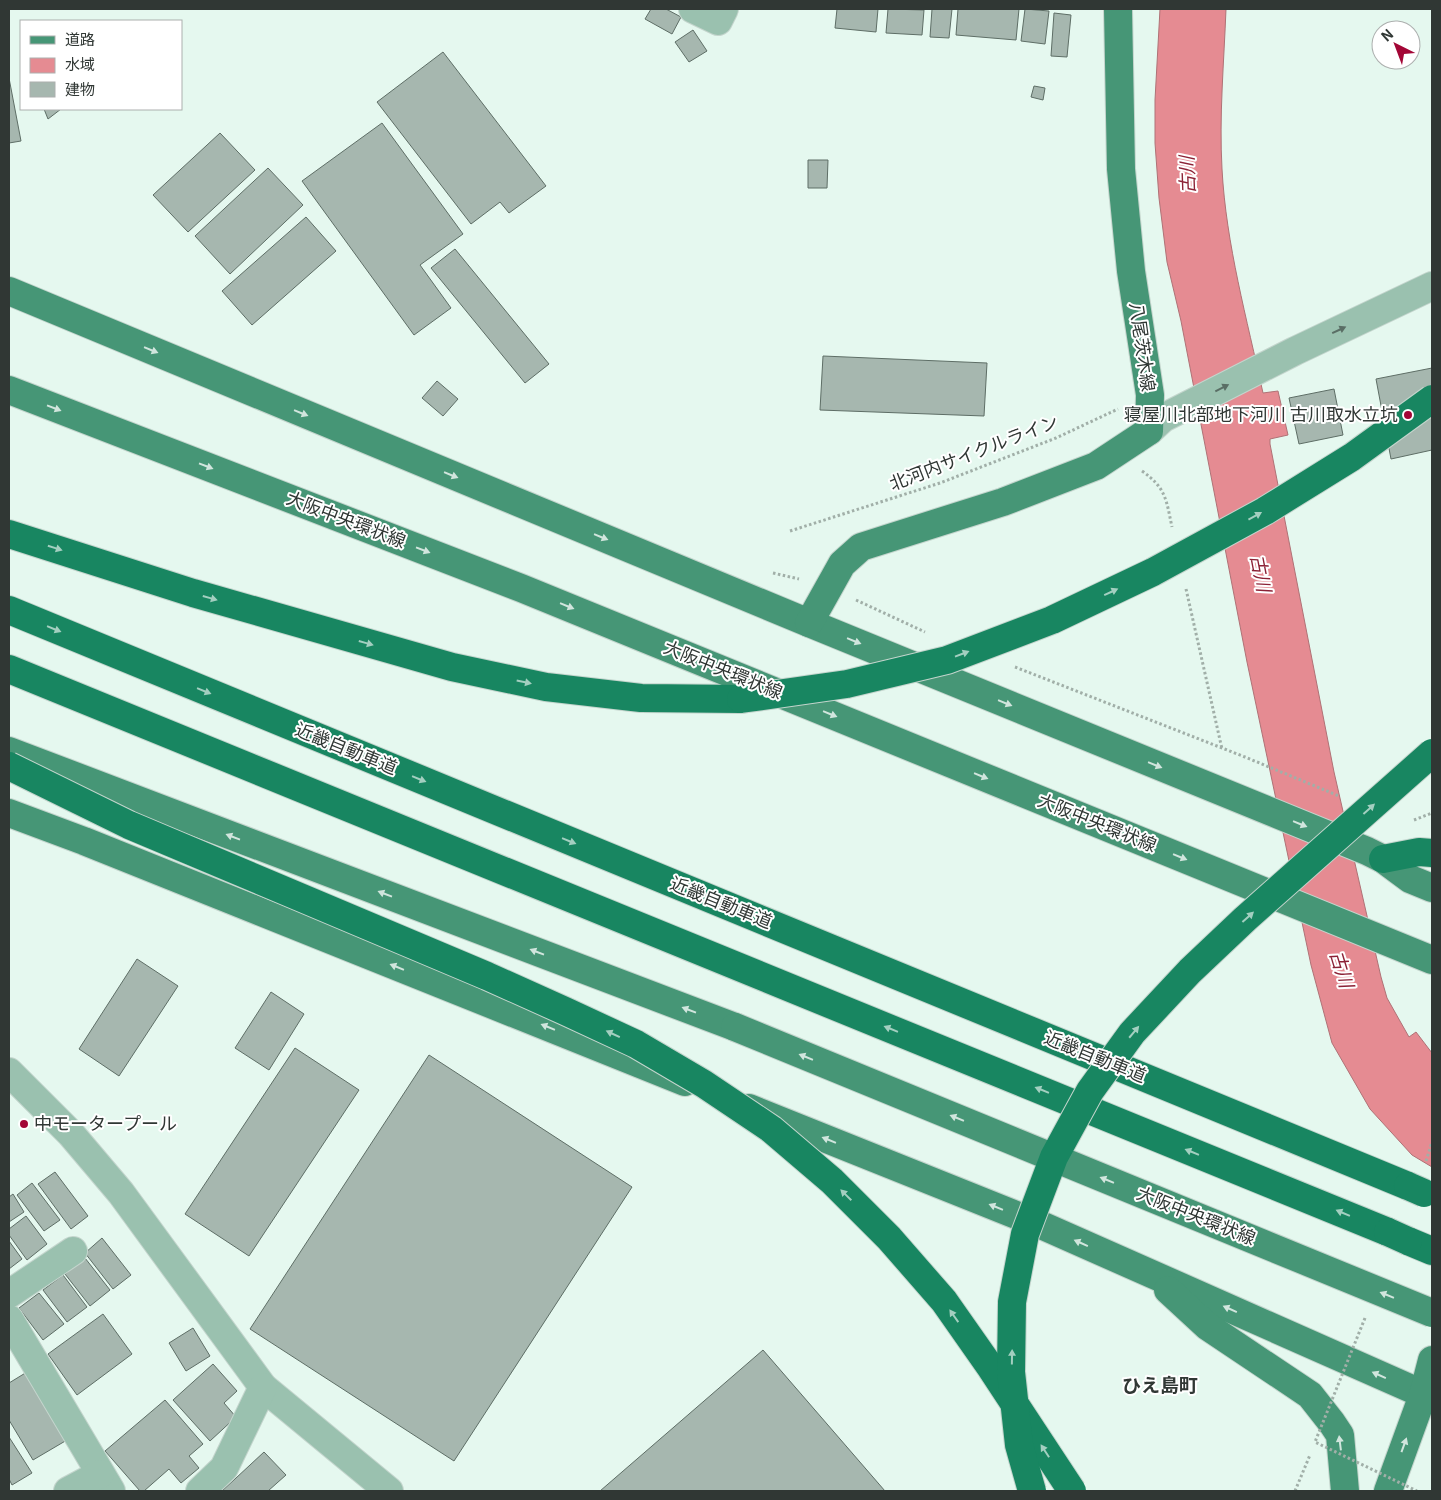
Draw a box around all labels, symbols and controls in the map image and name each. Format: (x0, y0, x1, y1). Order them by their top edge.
legend (20, 20, 182, 110)
north arrow (1371, 20, 1421, 70)
text: N (1376, 24, 1397, 46)
text: 道路 (65, 28, 95, 49)
text: 水域 (65, 53, 95, 74)
text: 建物 (65, 78, 95, 99)
water label: 古川 (1171, 154, 1200, 195)
street label: 八尾茨木線 (1125, 300, 1163, 393)
one-way arrow (1332, 326, 1346, 334)
one-way arrow (143, 347, 158, 355)
one-way arrow (1215, 384, 1229, 392)
place label: 寝屋川北部地下河川 古川取水立坑 (1124, 400, 1398, 426)
one-way arrow (47, 404, 62, 412)
street label: 北河内サイクルライン (885, 407, 1062, 495)
one-way arrow (294, 409, 308, 417)
marker: 寝屋川北部地下河川 古川取水立坑 (1402, 409, 1414, 421)
one-way arrow (199, 463, 213, 471)
one-way arrow (444, 471, 458, 479)
street label: 大阪中央環状線 (283, 483, 410, 553)
one-way arrow (1248, 512, 1262, 520)
one-way arrow (594, 533, 608, 541)
one-way arrow (48, 545, 63, 553)
one-way arrow (416, 546, 431, 554)
water label: 古川 (1246, 551, 1280, 596)
one-way arrow (1104, 588, 1119, 596)
one-way arrow (203, 594, 218, 602)
one-way arrow (559, 603, 574, 611)
one-way arrow (47, 625, 62, 633)
street label: 大阪中央環状線 (660, 632, 787, 704)
one-way arrow (847, 638, 861, 646)
one-way arrow (359, 639, 374, 647)
one-way arrow (954, 650, 969, 657)
one-way arrow (516, 678, 531, 686)
one-way arrow (197, 687, 211, 695)
one-way arrow (998, 699, 1013, 707)
one-way arrow (823, 711, 837, 719)
street label: 近畿自動車道 (292, 715, 402, 779)
one-way arrow (1148, 761, 1162, 769)
one-way arrow (974, 772, 988, 780)
one-way arrow (412, 776, 426, 784)
street label: 大阪中央環状線 (1034, 785, 1161, 857)
one-way arrow (1363, 803, 1375, 815)
one-way arrow (1293, 820, 1308, 828)
one-way arrow (226, 833, 241, 840)
one-way arrow (562, 837, 577, 845)
one-way arrow (1173, 853, 1188, 861)
street label: 近畿自動車道 (667, 869, 777, 933)
one-way arrow (378, 890, 393, 897)
one-way arrow (1241, 911, 1253, 923)
water label: 古川 (1325, 946, 1362, 993)
one-way arrow (529, 948, 544, 956)
one-way arrow (390, 962, 404, 970)
one-way arrow (681, 1006, 696, 1014)
one-way arrow (540, 1023, 555, 1031)
street label: 近畿自動車道 (1041, 1023, 1151, 1087)
one-way arrow (883, 1025, 898, 1033)
one-way arrow (1128, 1026, 1139, 1039)
one-way arrow (606, 1029, 620, 1037)
one-way arrow (799, 1052, 814, 1060)
one-way arrow (1035, 1086, 1049, 1094)
place label: 中モータープール (34, 1109, 177, 1135)
one-way arrow (950, 1114, 964, 1122)
marker: 中モータープール (18, 1118, 30, 1130)
one-way arrow (821, 1136, 836, 1143)
one-way arrow (1185, 1147, 1199, 1155)
one-way arrow (1099, 1176, 1114, 1184)
street label: 大阪中央環状線 (1133, 1178, 1260, 1250)
one-way arrow (840, 1189, 852, 1201)
one-way arrow (988, 1203, 1003, 1210)
one-way arrow (1335, 1209, 1350, 1217)
one-way arrow (1074, 1239, 1088, 1247)
one-way arrow (1380, 1290, 1394, 1298)
one-way arrow (1223, 1305, 1237, 1313)
one-way arrow (949, 1309, 959, 1323)
one-way arrow (1008, 1349, 1016, 1365)
district label: ひえ島町 (1122, 1370, 1198, 1397)
one-way arrow (1372, 1371, 1386, 1379)
one-way arrow (1336, 1434, 1344, 1450)
one-way arrow (1401, 1438, 1409, 1453)
one-way arrow (1040, 1444, 1049, 1458)

